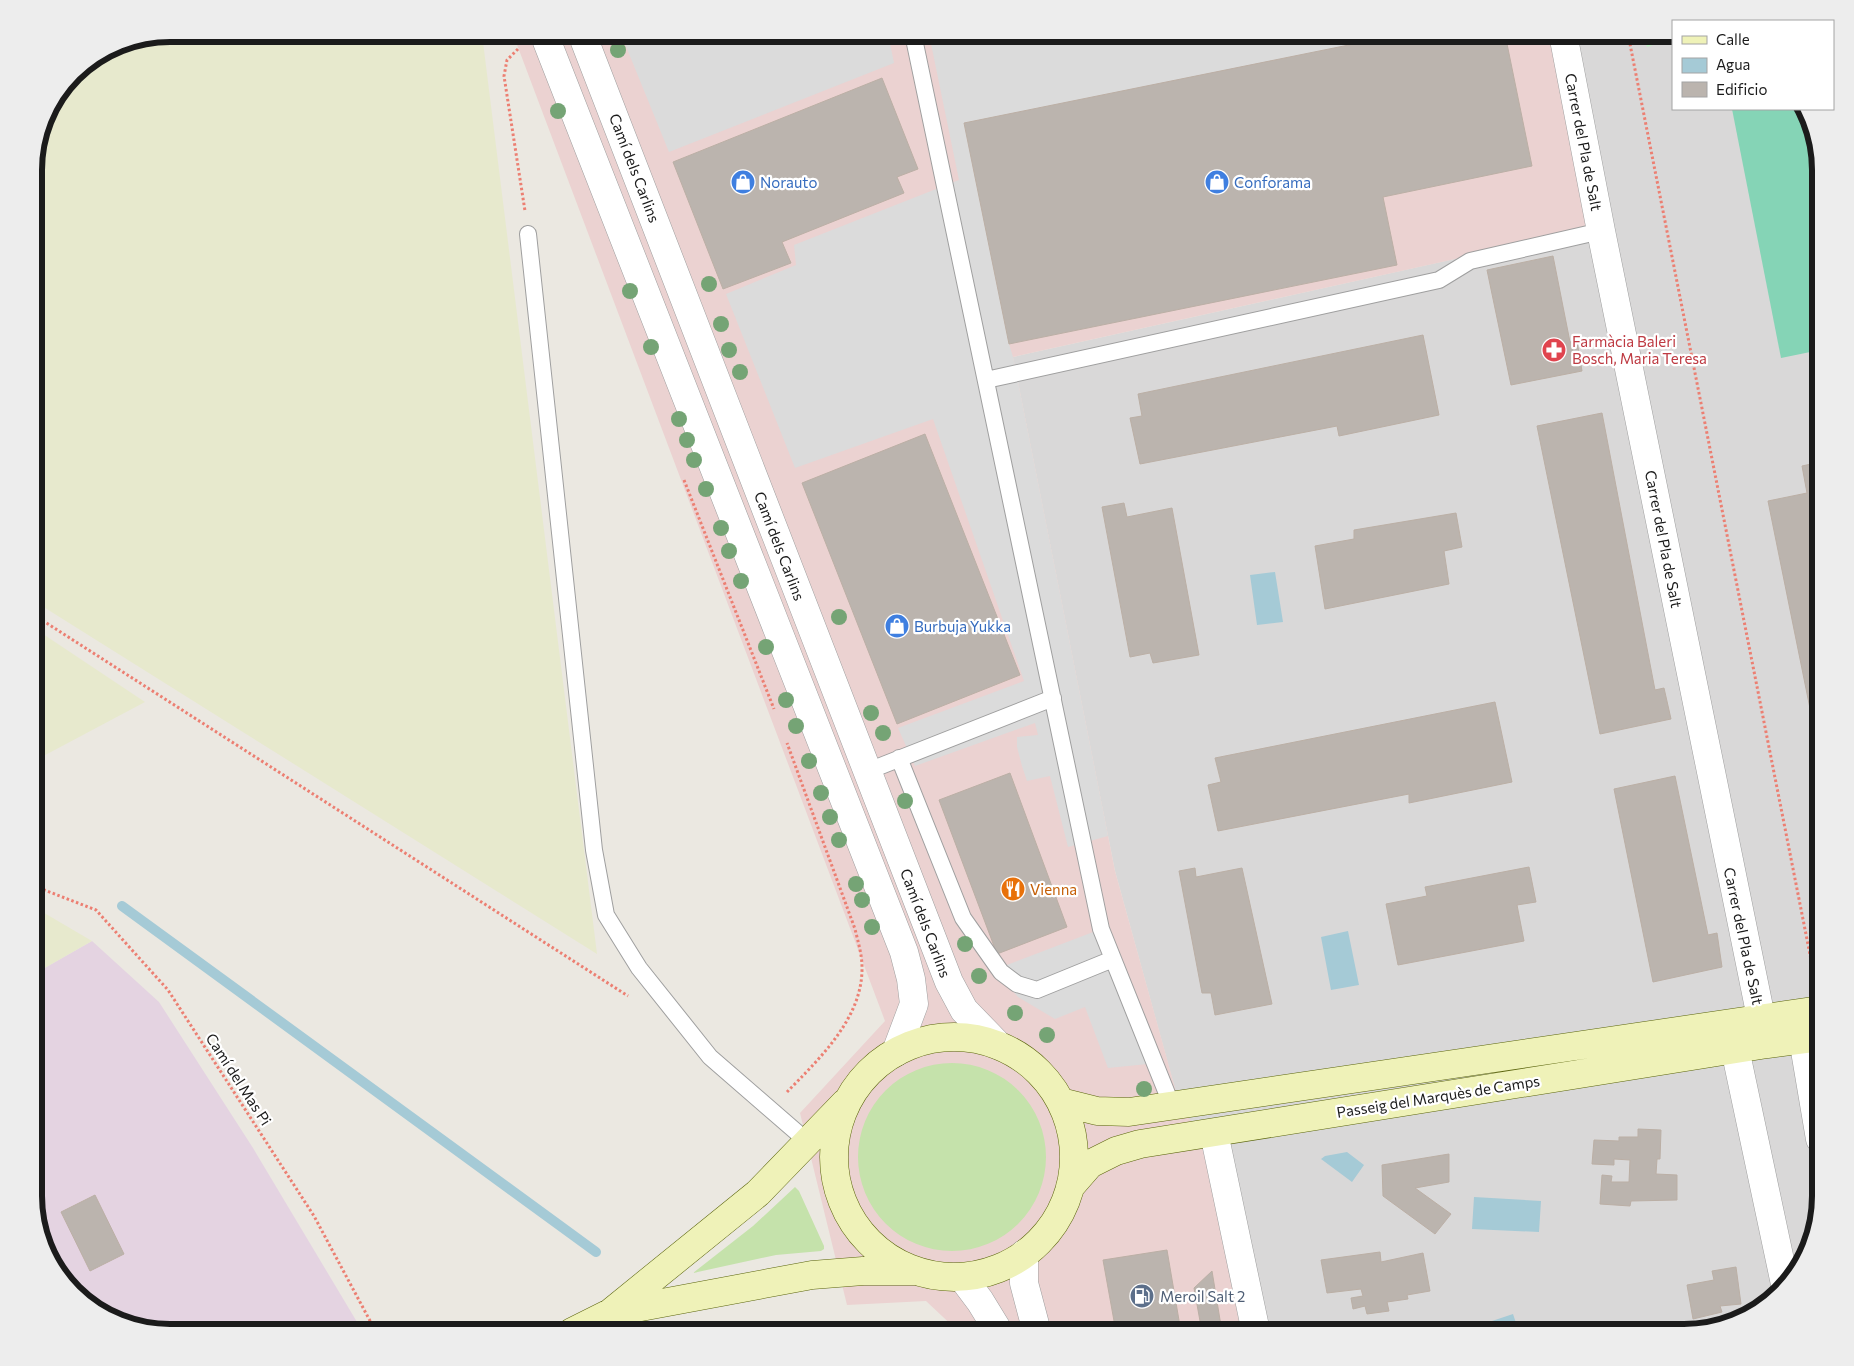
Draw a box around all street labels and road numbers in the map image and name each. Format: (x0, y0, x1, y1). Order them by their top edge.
street label: Carrer del Pla de Salt (1562, 72, 1606, 212)
street label: Camí dels Carlins (606, 111, 664, 225)
street label: Carrer del Pla de Salt (1642, 469, 1686, 609)
street label: Camí dels Carlins (751, 489, 809, 603)
street label: Camí dels Carlins (897, 866, 955, 980)
street label: Carrer del Pla de Salt (1721, 866, 1767, 1006)
street label: Camí del Mas Pi (203, 1030, 275, 1128)
street label: Passeig del Marquès de Camps (1335, 1071, 1541, 1121)

